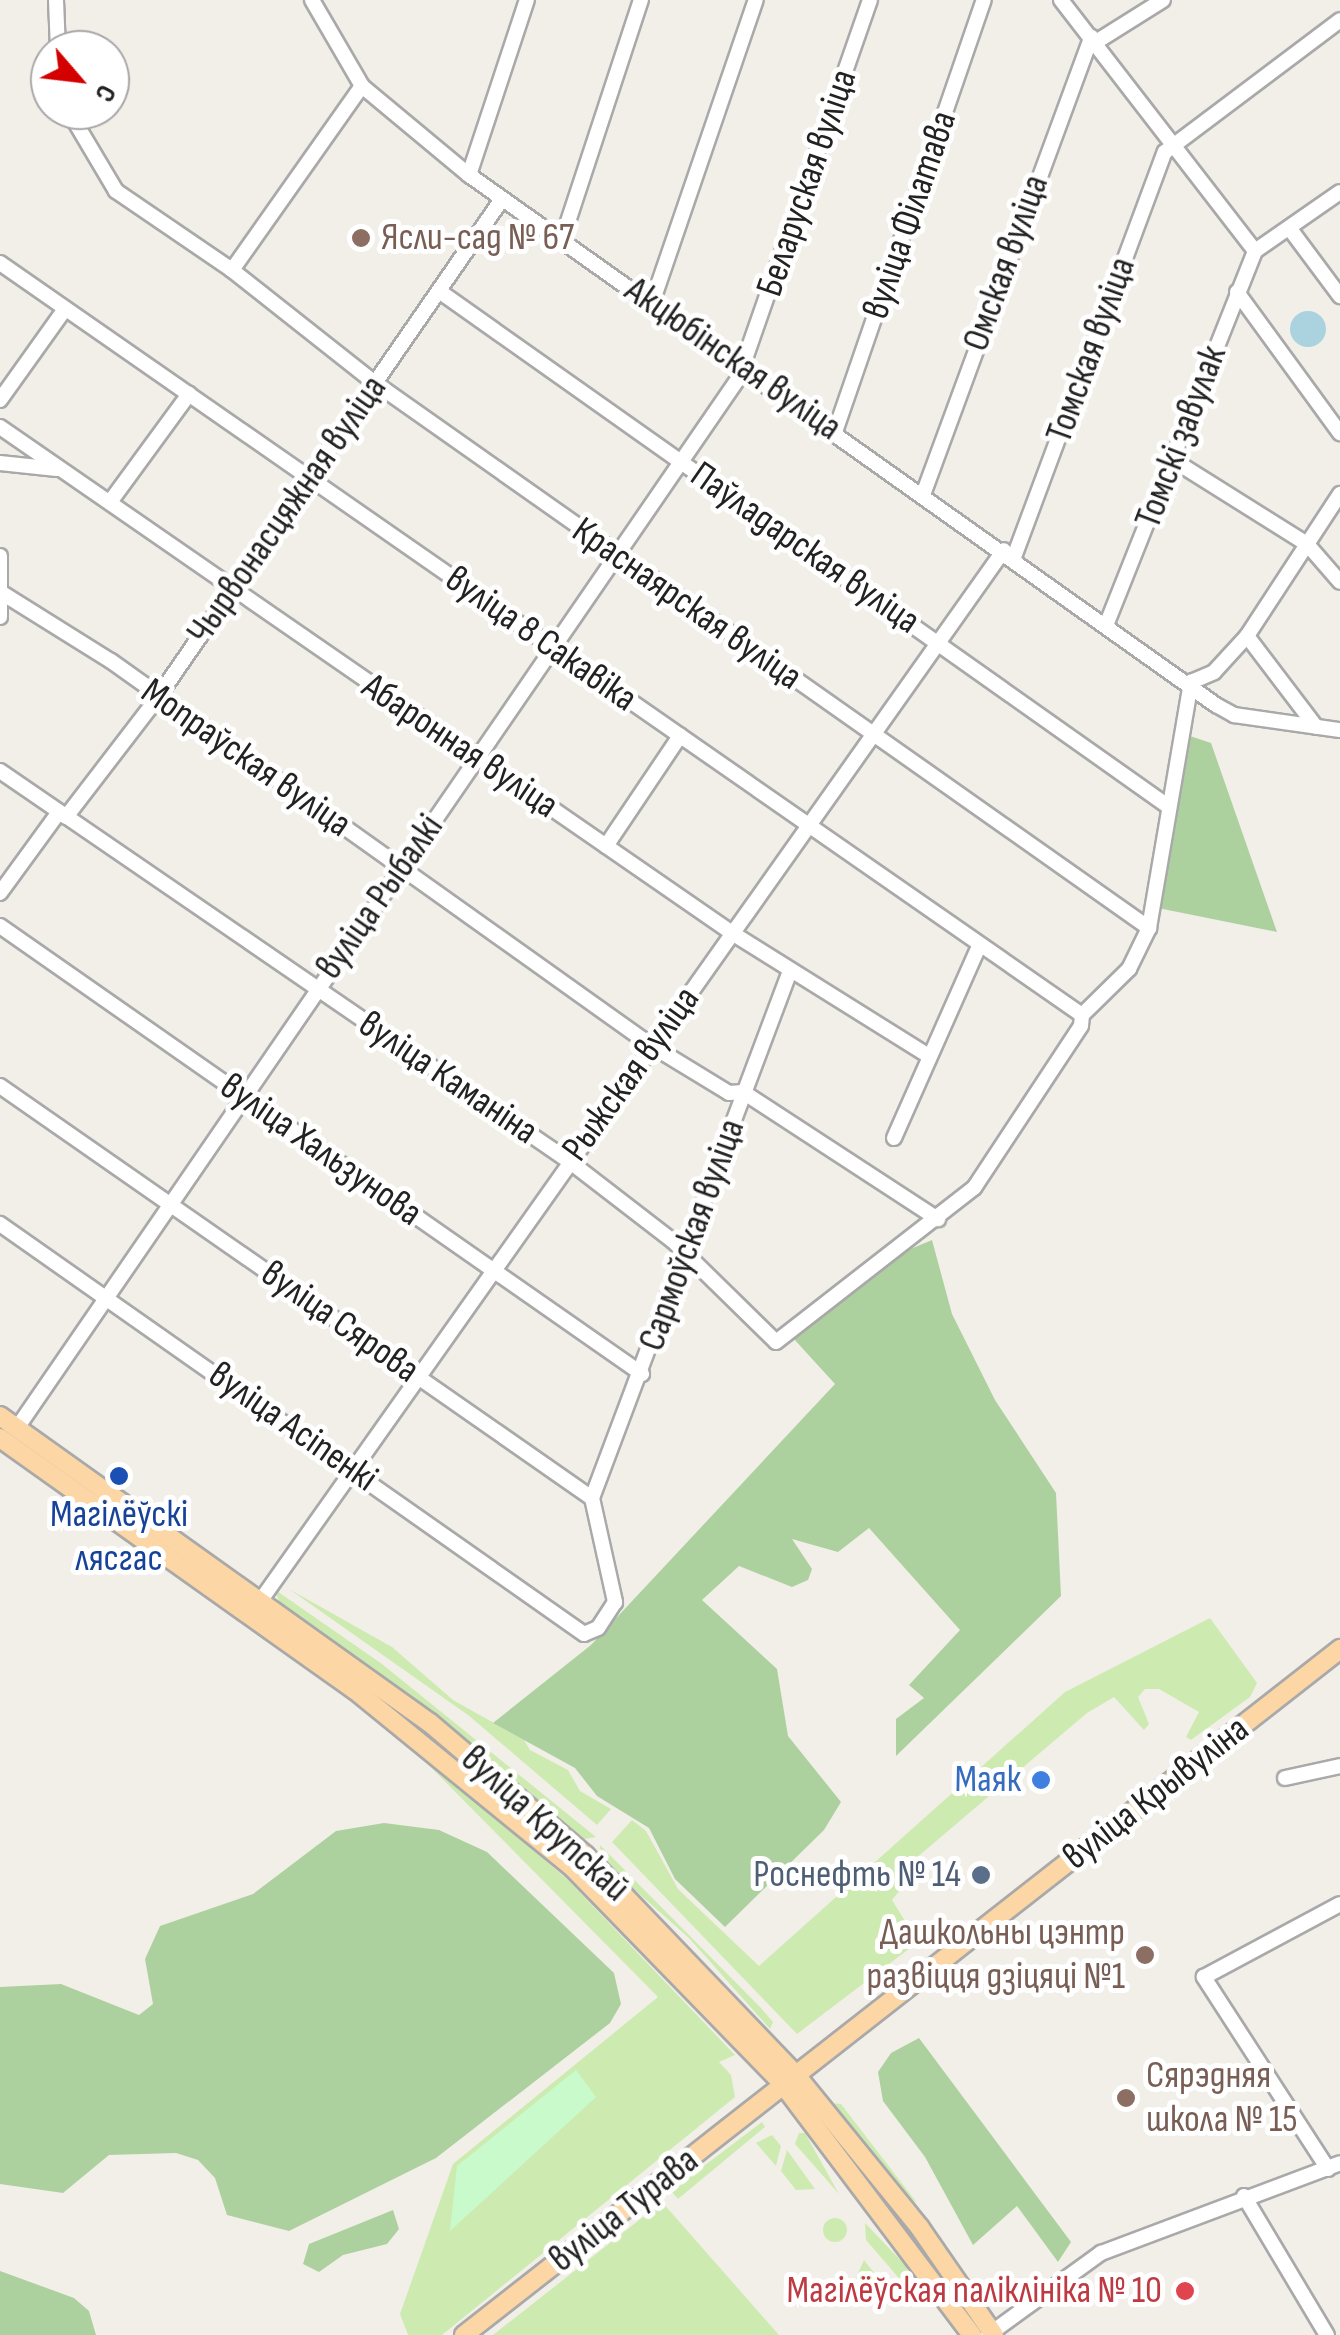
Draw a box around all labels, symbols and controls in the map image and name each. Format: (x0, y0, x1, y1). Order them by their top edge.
north arrow (30, 30, 130, 130)
street label: Беларуская вуліца (747, 64, 867, 302)
text: С (87, 79, 123, 107)
street label: вуліца Філатава (853, 105, 967, 325)
street label: Омская вуліца (953, 169, 1059, 357)
place label: Ясли-сад № 67 (381, 215, 574, 261)
marker: Ясли-сад № 67 (350, 227, 372, 249)
street label: Томская вуліца (1036, 251, 1146, 449)
street label: Акцюбінская вуліца (616, 268, 850, 450)
street label: Томскі завулак (1125, 340, 1237, 534)
street label: Чырвонасцяжная вуліца (177, 367, 397, 653)
street label: Паўладарская вуліца (682, 452, 928, 644)
street label: Краснаярская вуліца (563, 508, 811, 700)
street label: вуліца 8 Сакавіка (437, 556, 645, 722)
street label: Абаронная вуліца (353, 664, 567, 828)
street label: Мопраўская вуліца (132, 669, 360, 847)
street label: вуліца Рыбалкі (307, 806, 453, 988)
street label: Рыжская вуліца (552, 978, 710, 1170)
street label: вуліца Каманіна (350, 1002, 546, 1154)
street label: вуліца Хальзунова (211, 1064, 431, 1236)
street label: Сармоўская вуліца (629, 1113, 755, 1357)
street label: вуліца Сярова (252, 1251, 428, 1393)
street label: вуліца Асіпенкі (200, 1352, 386, 1502)
marker: Магілёўскі лясгас (108, 1465, 130, 1487)
place label: Магілёўскі лясгас (50, 1492, 188, 1582)
street label: вуліца Крывуліна (1054, 1706, 1258, 1880)
street label: вуліца Крупскай (451, 1737, 639, 1911)
place label: Маяк (955, 1757, 1021, 1803)
marker: Маяк (1030, 1769, 1052, 1791)
place label: Роснефть № 14 (753, 1852, 961, 1898)
marker: Роснефть № 14 (970, 1864, 992, 1886)
place label: Дашкольны цэнтр развіцця дзіцяці №1 (866, 1910, 1125, 2000)
marker: Дашкольны цэнтр развіцця дзіцяці №1 (1134, 1944, 1156, 1966)
place label: Сярэдняя школа № 15 (1146, 2053, 1298, 2142)
marker: Сярэдняя школа № 15 (1115, 2087, 1137, 2109)
street label: вуліца Турава (541, 2138, 707, 2282)
place label: Магілёўская паліклініка № 10 (787, 2268, 1162, 2314)
marker: Магілёўская паліклініка № 10 (1172, 2278, 1198, 2304)

